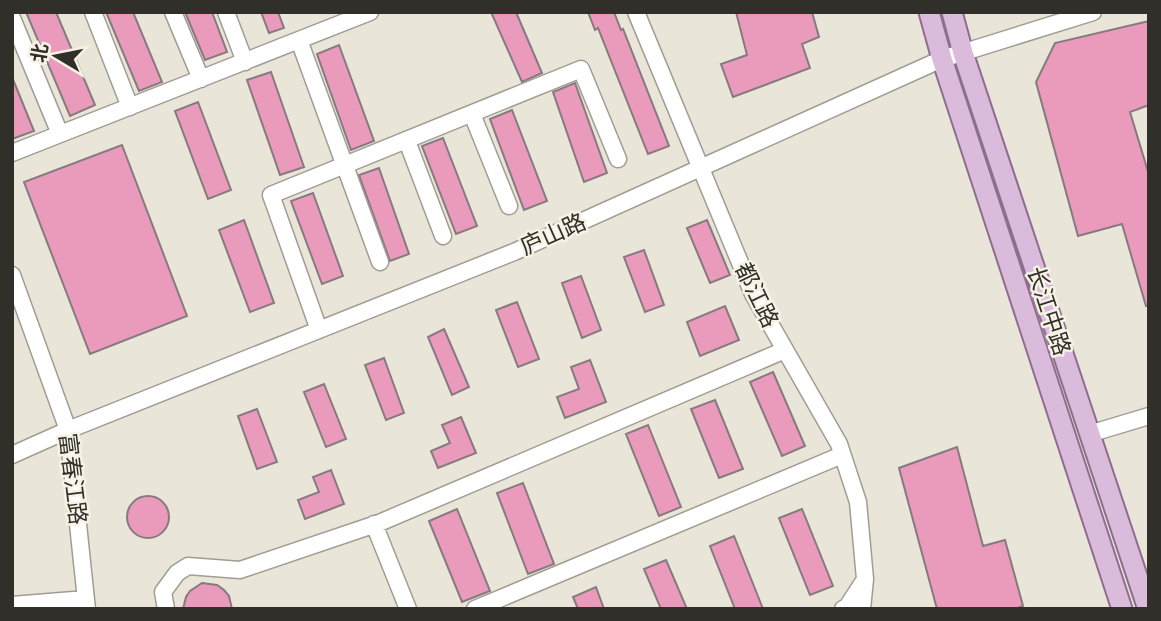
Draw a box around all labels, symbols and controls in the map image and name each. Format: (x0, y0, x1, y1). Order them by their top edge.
north arrow (21, 21, 91, 91)
text: 北 (27, 42, 53, 64)
street label: 庐山路 (516, 207, 590, 261)
street label: 都江路 (729, 258, 785, 332)
street label: 长江中路 (1021, 263, 1077, 359)
street label: 富春江路 (53, 432, 93, 526)

